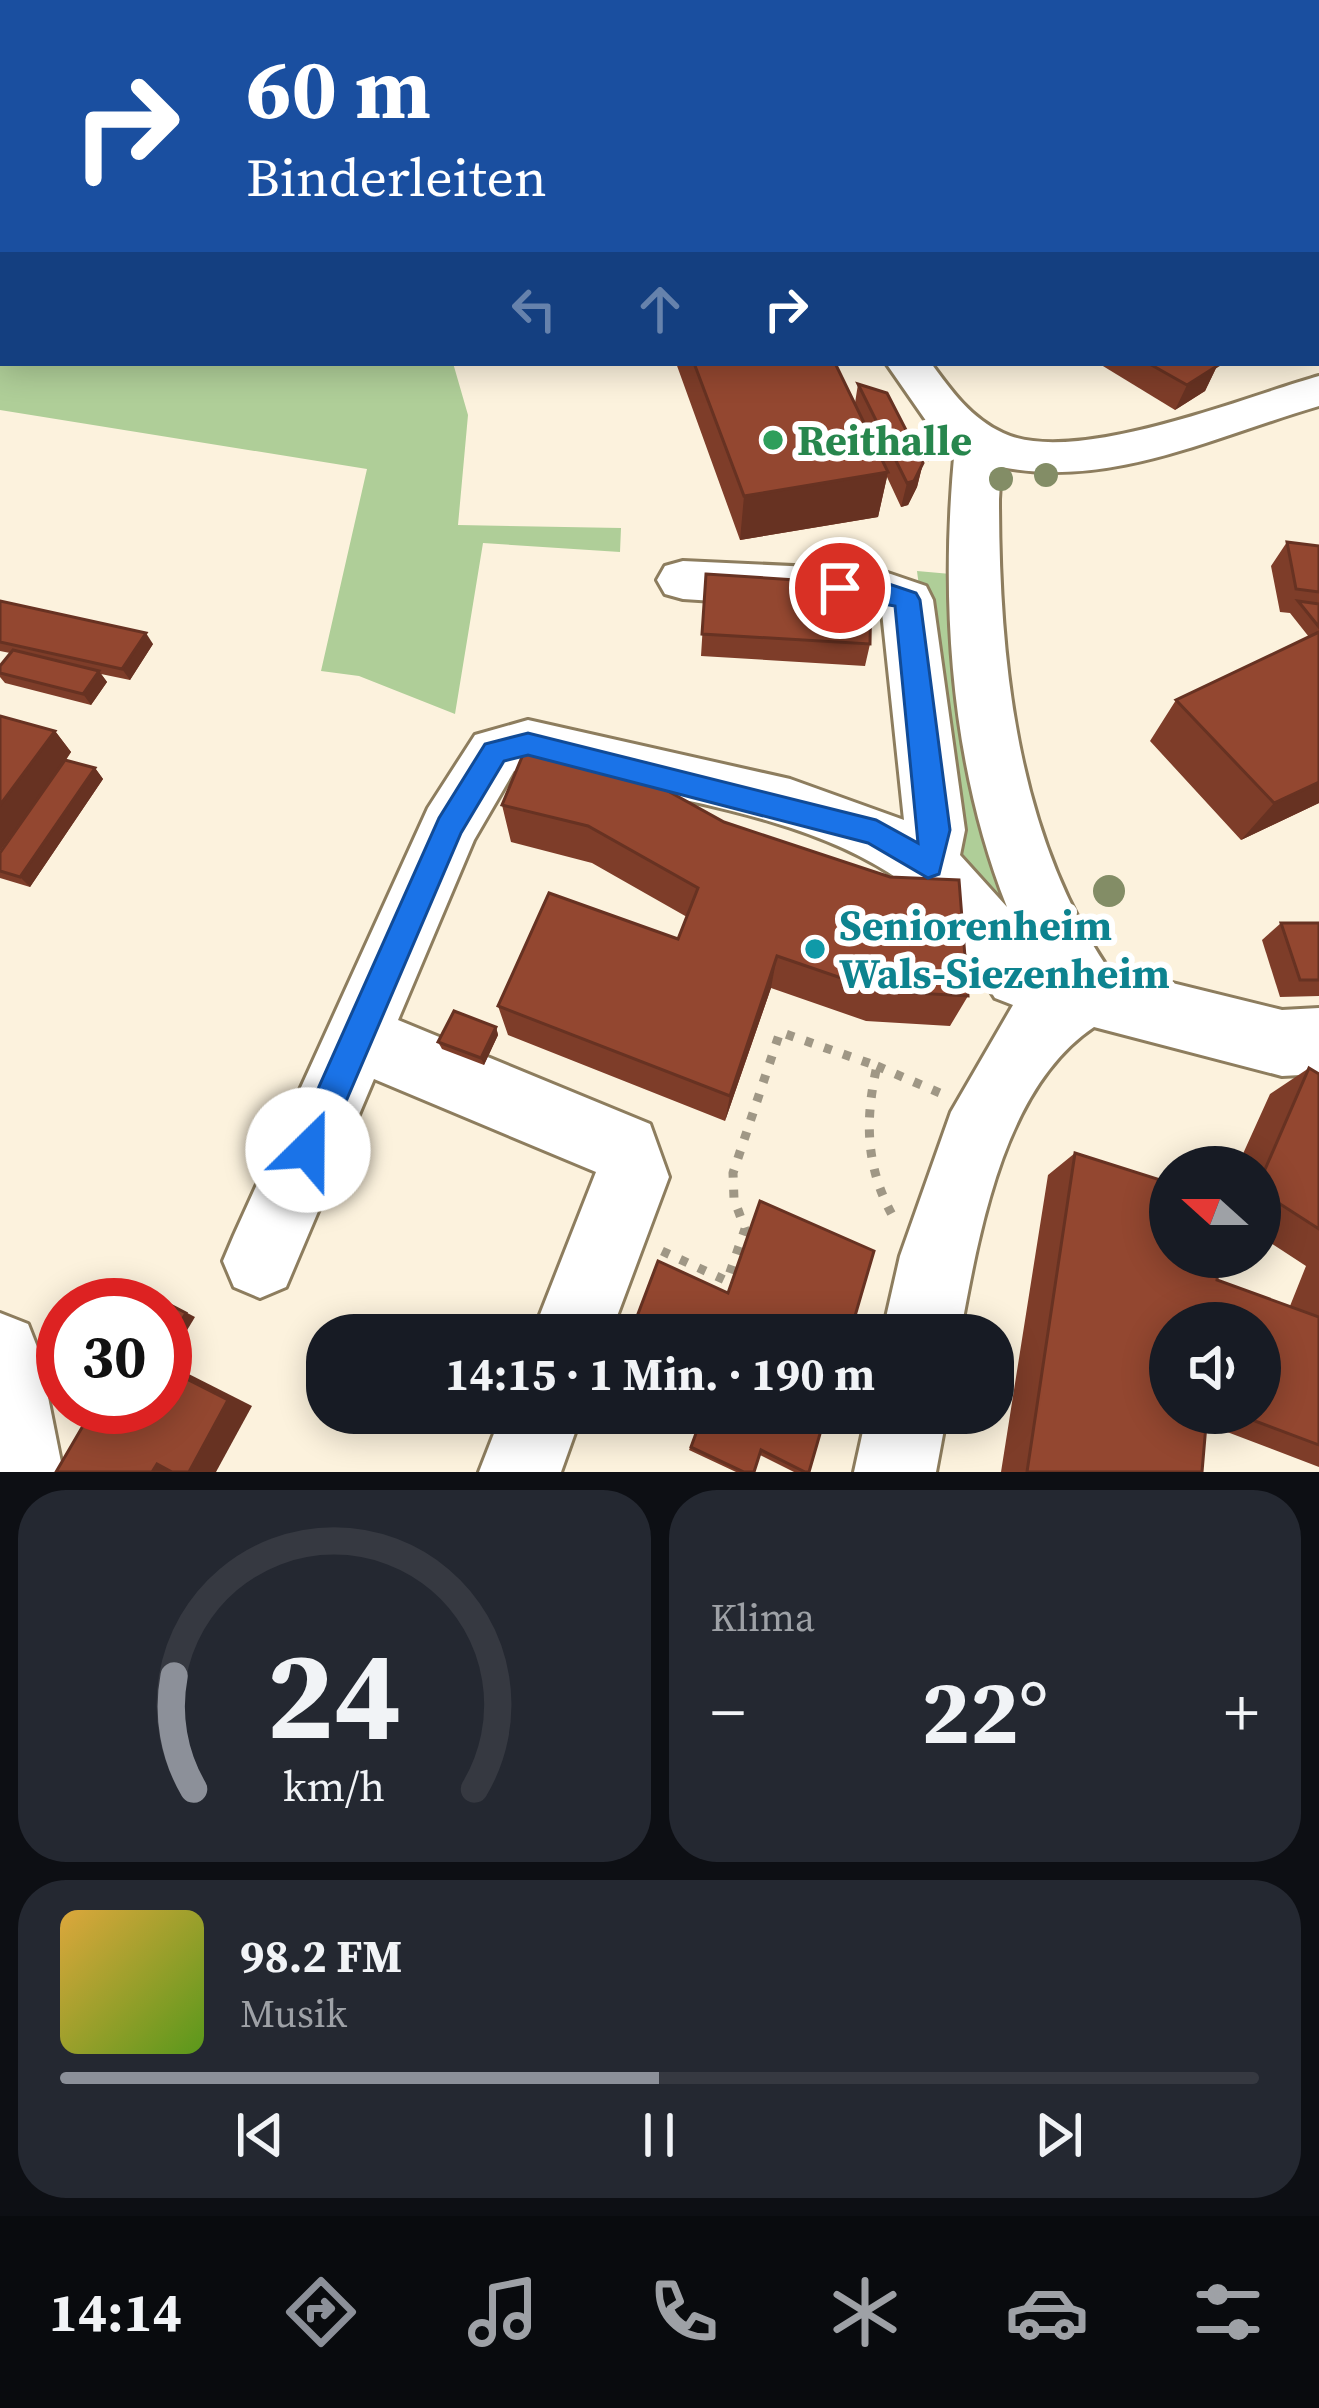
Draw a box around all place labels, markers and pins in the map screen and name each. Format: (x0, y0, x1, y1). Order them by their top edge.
place label: Reithalle (797, 411, 972, 469)
marker: Reithalle (760, 427, 786, 453)
pin (789, 537, 891, 639)
place label: Seniorenheim Wals-Siezenheim (839, 896, 1170, 1002)
marker: Seniorenheim Wals-Siezenheim (802, 936, 828, 962)

